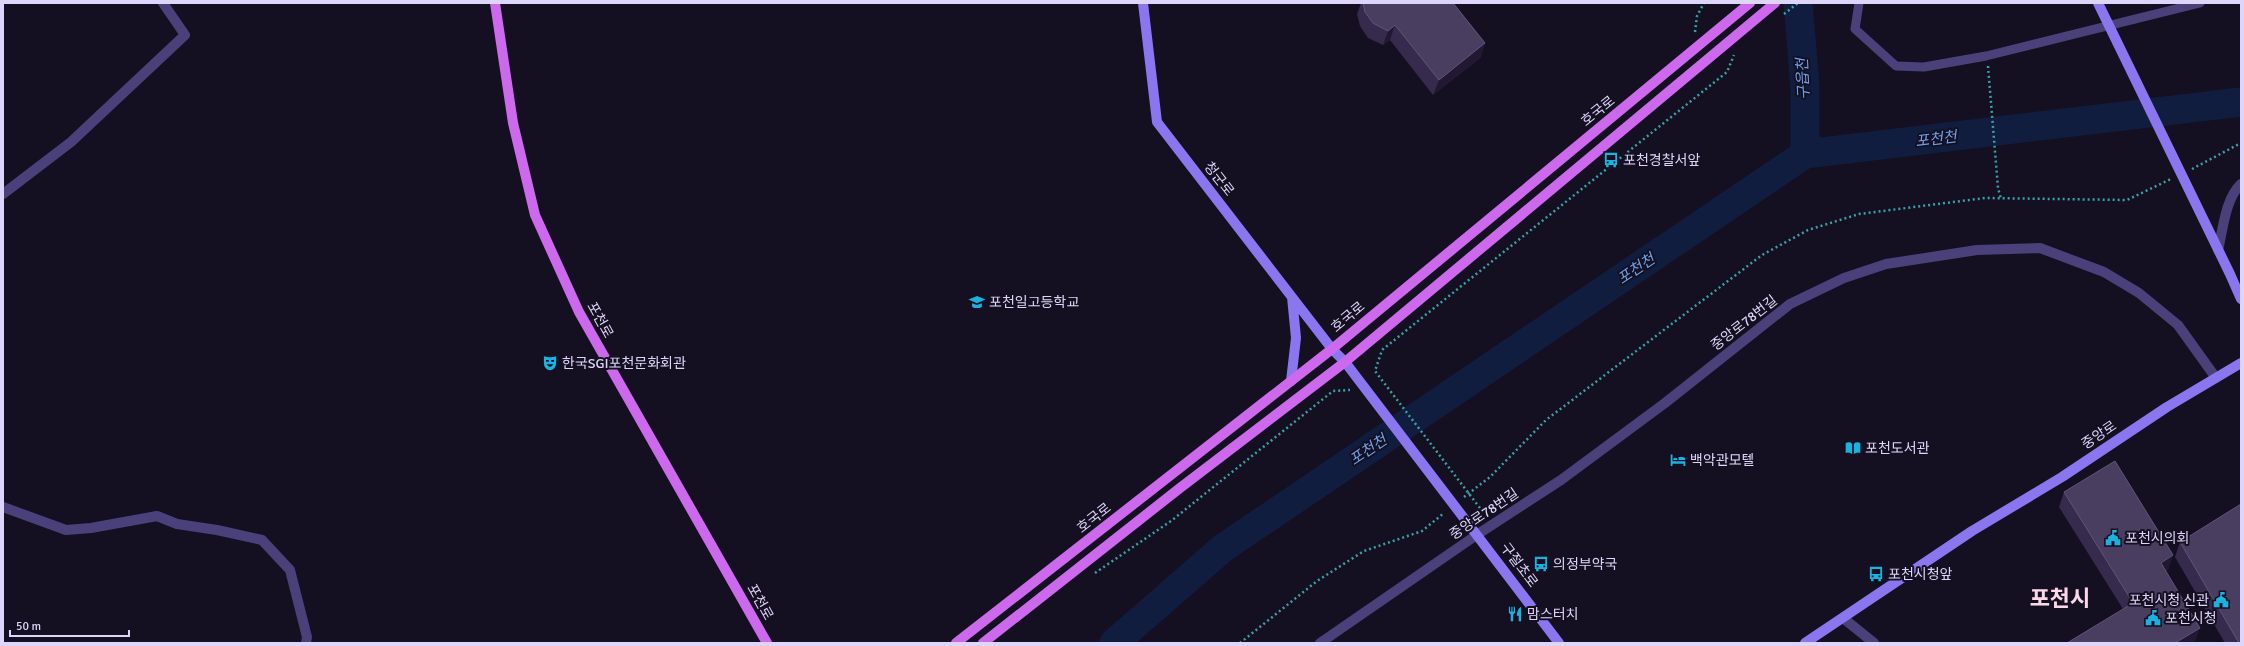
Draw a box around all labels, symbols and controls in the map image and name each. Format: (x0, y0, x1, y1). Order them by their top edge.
water label: 구읍천 (1793, 56, 1813, 100)
street label: 호국로 (1578, 92, 1618, 130)
water label: 포천천 (1914, 127, 1960, 150)
bus stop icon: 포천경찰서앞 (1602, 151, 1620, 169)
place label: 포천경찰서앞 (1623, 152, 1700, 169)
street label: 청군로 (1200, 159, 1238, 200)
water label: 포천천 (1614, 249, 1660, 288)
street label: 중앙로78번길 (1707, 292, 1781, 354)
school or university icon: 포천일고등학교 (968, 293, 986, 311)
place label: 포천일고등학교 (989, 294, 1079, 311)
street label: 호국로 (1328, 298, 1368, 336)
street label: 포천로 (583, 299, 617, 341)
theatre icon: 한국SGI포천문화회관 (541, 354, 559, 372)
place label: 한국SGI포천문화회관 (562, 355, 686, 372)
street label: 중앙로 (2078, 417, 2120, 453)
water label: 포천천 (1346, 430, 1392, 469)
library icon: 포천도서관 (1844, 439, 1862, 457)
place label: 포천도서관 (1865, 440, 1930, 457)
hotel icon: 백악관모텔 (1669, 451, 1687, 469)
place label: 백악관모텔 (1690, 452, 1754, 469)
street label: 중앙로78번길 (1446, 485, 1522, 543)
street label: 호국로 (1074, 499, 1115, 537)
public building icon: 포천시의회 (2104, 529, 2122, 547)
place label: 포천시의회 (2125, 530, 2189, 547)
street label: 구절초로 (1497, 539, 1541, 591)
bus stop icon: 의정부약국 (1532, 555, 1550, 573)
place label: 의정부약국 (1553, 556, 1618, 573)
bus stop icon: 포천시청앞 (1867, 565, 1885, 583)
place label: 포천시청앞 (1888, 566, 1953, 583)
street label: 포천로 (743, 581, 777, 623)
district label: 포천시 (2030, 585, 2090, 612)
public building icon: 포천시청 신관 (2212, 591, 2230, 609)
place label: 포천시청 신관 (2129, 592, 2209, 609)
restaurant icon: 맘스터치 (1506, 605, 1524, 623)
place label: 맘스터치 (1527, 606, 1579, 623)
public building icon: 포천시청 (2144, 609, 2162, 627)
place label: 포천시청 (2165, 610, 2217, 627)
scale bar (10, 612, 129, 638)
text: 50 m (16, 619, 41, 634)

